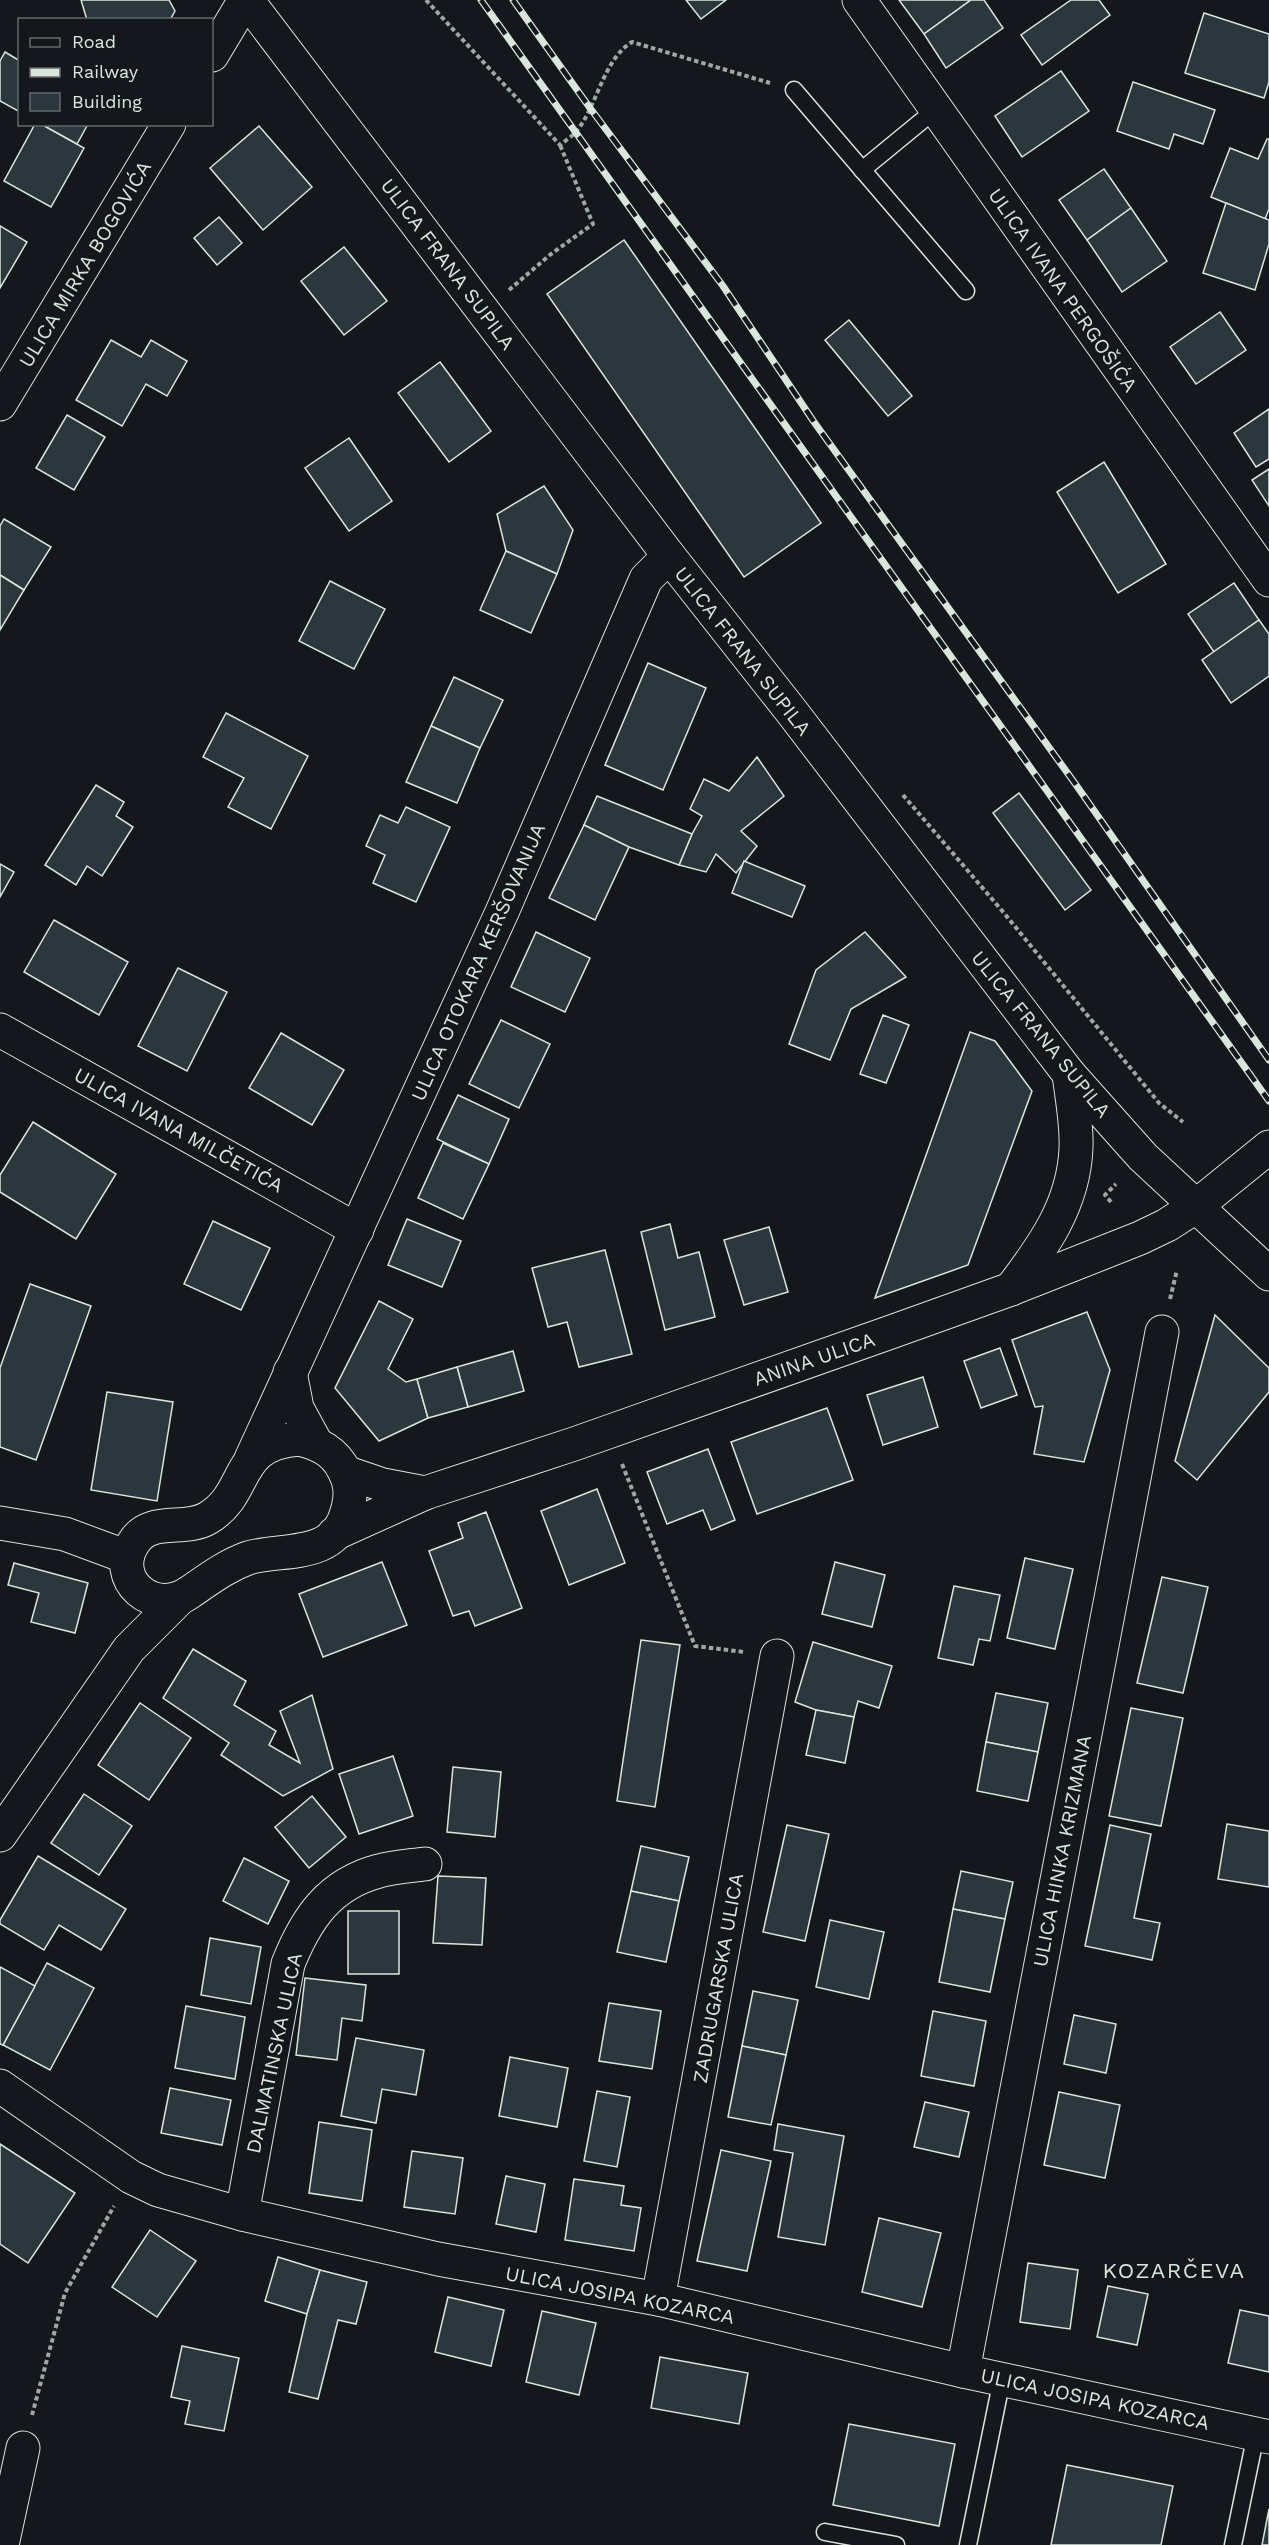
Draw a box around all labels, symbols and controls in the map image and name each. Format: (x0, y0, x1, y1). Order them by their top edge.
legend (18, 18, 213, 126)
text: Road (72, 31, 116, 52)
text: Railway (72, 61, 139, 82)
text: Building (72, 91, 142, 112)
street label: ULICA MIRKA BOGOVIĆA (14, 156, 156, 372)
street label: ULICA FRANA SUPILA (376, 174, 520, 354)
street label: ULICA IVANA PERGOŠIĆA (983, 184, 1143, 396)
street label: ULICA FRANA SUPILA (670, 562, 816, 740)
street label: ULICA OTOKARA KERŠOVANIJA (406, 820, 550, 1104)
street label: ULICA FRANA SUPILA (966, 946, 1116, 1122)
street label: ULICA IVANA MILČETIĆA (70, 1062, 288, 1198)
street label: ANINA ULICA (750, 1327, 878, 1391)
street label: ULICA HINKA KRIZMANA (1028, 1733, 1096, 1969)
street label: ZADRUGARSKA ULICA (688, 1871, 748, 2085)
street label: DALMATINSKA ULICA (241, 1951, 307, 2155)
district label: KOZARČEVA (1103, 2258, 1245, 2283)
street label: ULICA JOSIPA KOZARCA (503, 2261, 737, 2329)
street label: ULICA JOSIPA KOZARCA (978, 2363, 1212, 2435)

